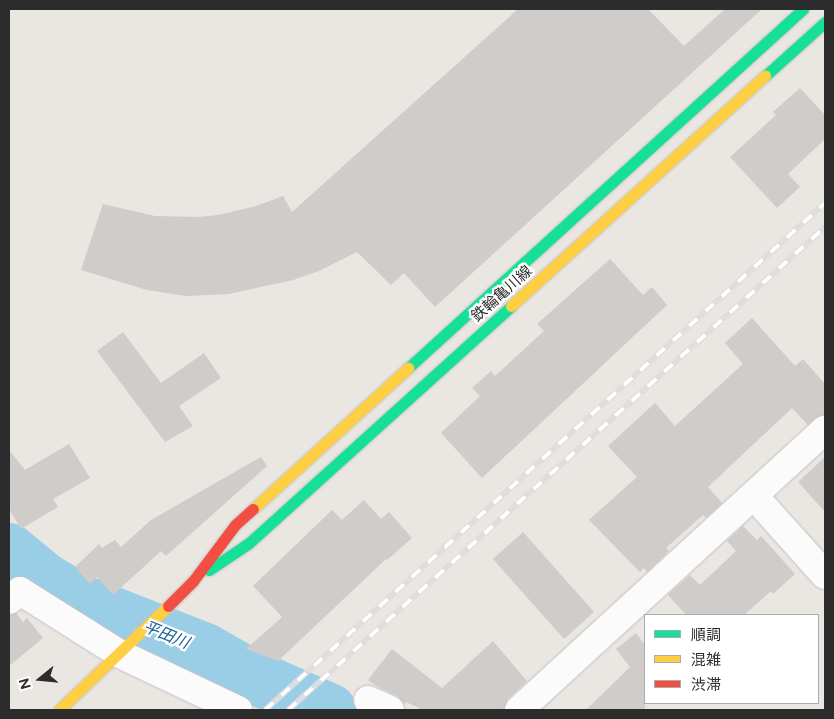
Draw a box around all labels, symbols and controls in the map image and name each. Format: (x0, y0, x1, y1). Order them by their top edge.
street label: 鉄輪亀川線 (468, 262, 536, 326)
legend (644, 614, 819, 704)
water label: 平田川 (140, 617, 192, 653)
text: 順調 (691, 626, 721, 644)
text: 混雑 (691, 651, 721, 669)
north arrow (15, 654, 65, 704)
text: N (15, 676, 35, 691)
text: 渋滞 (691, 676, 721, 694)

